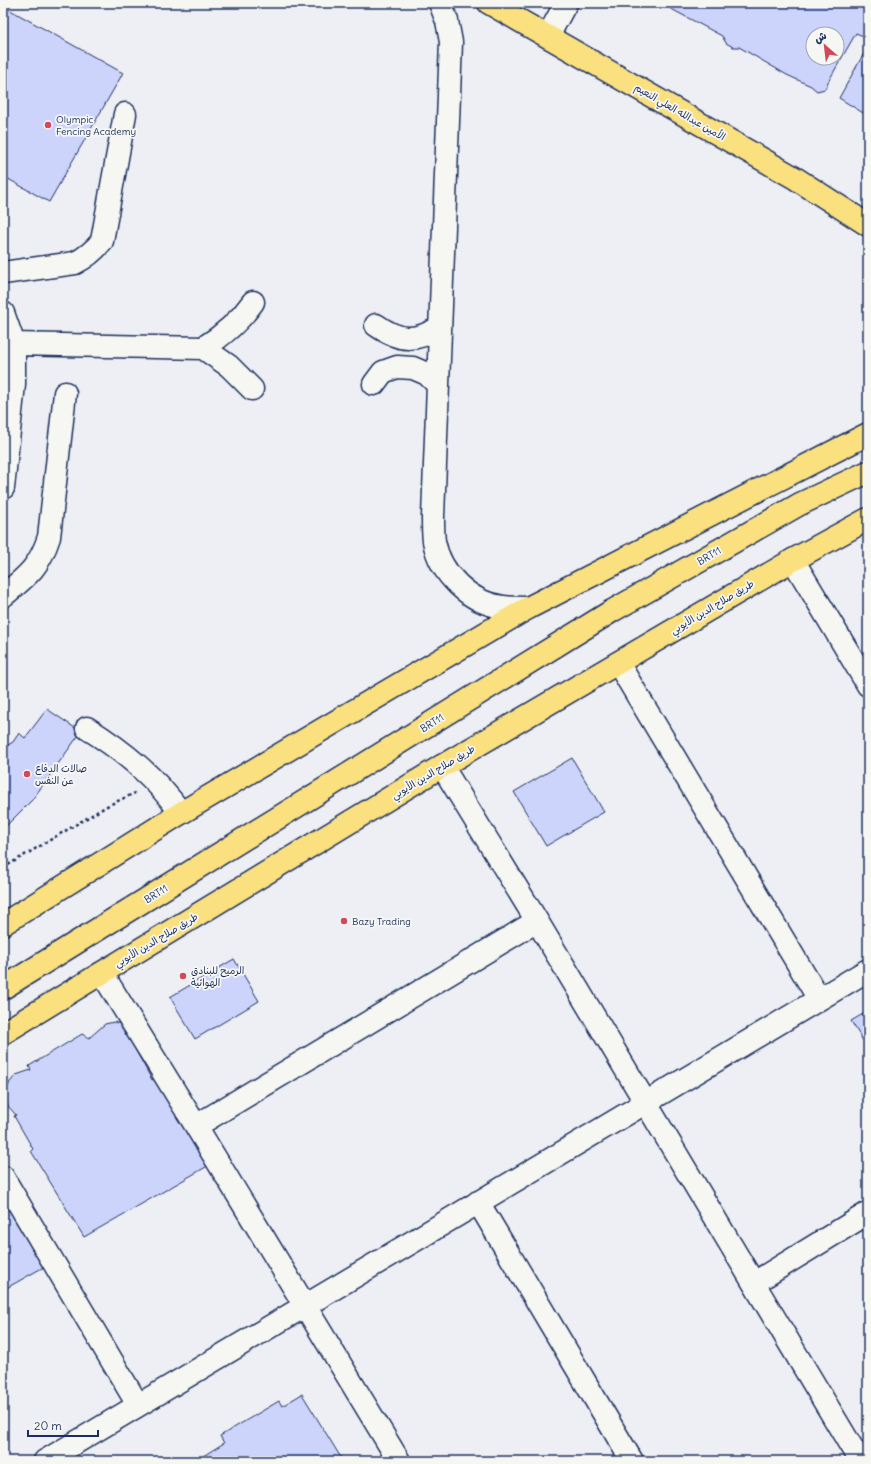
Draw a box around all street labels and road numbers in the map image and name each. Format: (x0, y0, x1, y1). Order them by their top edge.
street label: الأمين عبدالله العلي النعيم (631, 81, 728, 146)
street label: BRT11 (695, 544, 723, 568)
street label: طريق صلاح الدين الأيوبي (668, 577, 758, 640)
street label: BRT11 (418, 711, 446, 735)
street label: طريق صلاح الدين الأيوبي (389, 742, 479, 805)
street label: BRT11 (142, 882, 170, 906)
street label: طريق صلاح الدين الأيوبي (112, 910, 202, 973)

